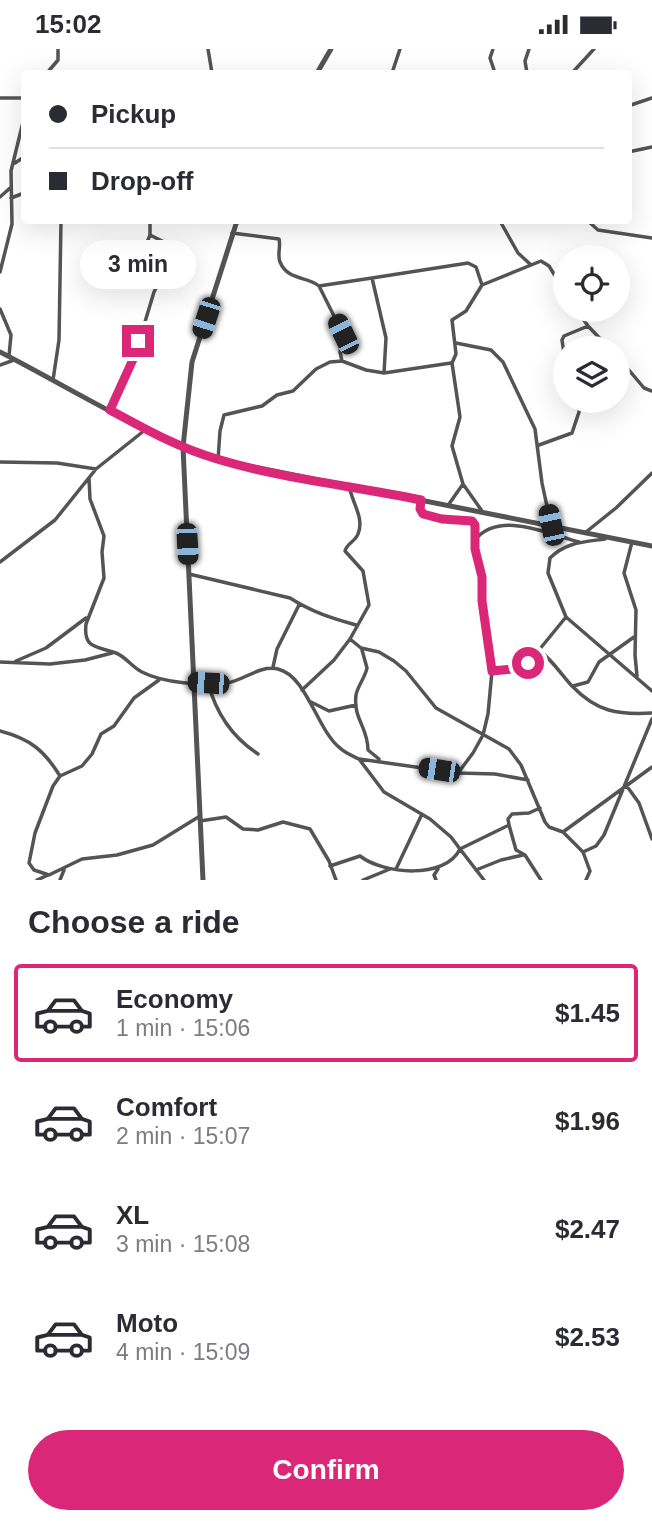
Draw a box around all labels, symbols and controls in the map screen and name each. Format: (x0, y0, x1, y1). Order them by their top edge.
text: 15:02 (35, 9, 102, 39)
text: Pickup (91, 99, 176, 129)
text: Drop-off (91, 166, 194, 196)
callout: 3 min (80, 239, 196, 289)
map controls (553, 245, 630, 413)
button: locate (553, 245, 630, 322)
text: 3 min (108, 251, 168, 277)
car (190, 295, 223, 341)
car (325, 311, 362, 357)
route end (122, 325, 154, 357)
button: layers (553, 336, 630, 413)
car (537, 502, 566, 548)
car (176, 522, 199, 566)
route start (512, 647, 544, 679)
car (187, 671, 230, 695)
car (417, 756, 462, 784)
text: Choose a ride (28, 904, 240, 940)
icon: car (32, 982, 95, 1045)
text: Economy (116, 984, 233, 1014)
text: $1.45 (555, 998, 620, 1028)
text: 1 min · 15:06 (116, 1015, 250, 1041)
icon: car (32, 1090, 95, 1153)
text: Comfort (116, 1092, 217, 1122)
text: $1.96 (555, 1106, 620, 1136)
text: 2 min · 15:07 (116, 1123, 250, 1149)
icon: car (32, 1198, 95, 1261)
text: XL (116, 1200, 149, 1230)
text: $2.47 (555, 1214, 620, 1244)
text: 3 min · 15:08 (116, 1231, 250, 1257)
icon: car (32, 1306, 95, 1369)
text: Moto (116, 1308, 178, 1338)
text: $2.53 (555, 1322, 620, 1352)
text: 4 min · 15:09 (116, 1339, 250, 1365)
button: Confirm (28, 1430, 624, 1510)

